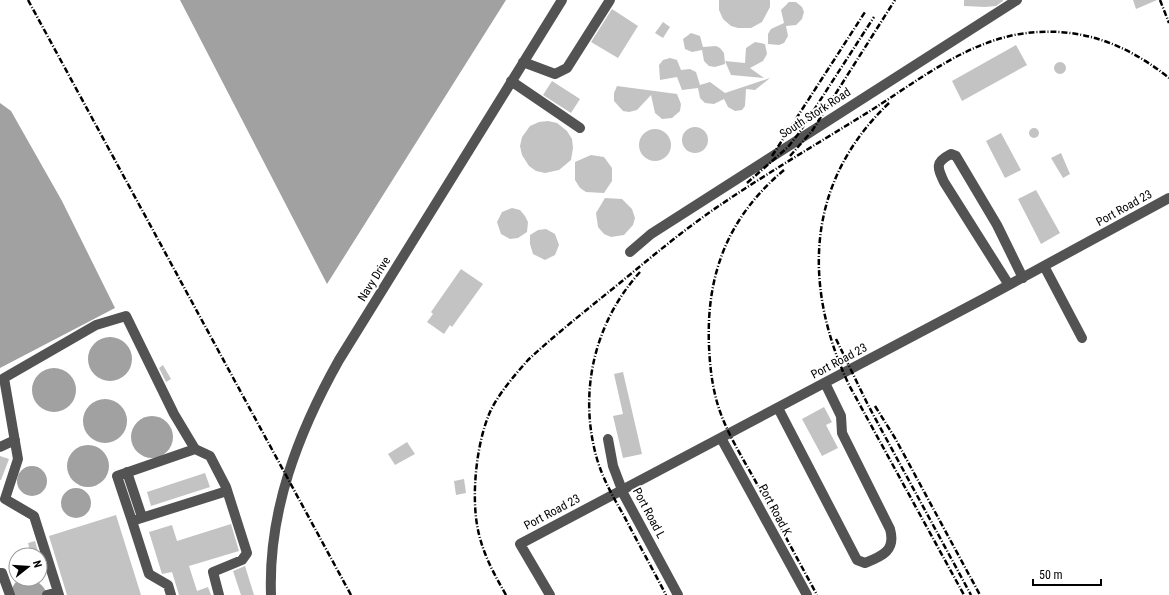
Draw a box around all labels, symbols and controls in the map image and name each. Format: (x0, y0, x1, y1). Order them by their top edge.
street label: South Stork Road (777, 85, 853, 141)
street label: Port Road 23 (1094, 187, 1154, 229)
street label: Navy Drive (355, 254, 393, 304)
street label: Port Road 23 (809, 340, 870, 382)
street label: Port Road K (756, 482, 795, 539)
street label: Port Road L (630, 485, 668, 541)
street label: Port Road 23 (522, 491, 583, 533)
north arrow (8, 547, 48, 587)
text: N (30, 559, 44, 570)
scale bar (1033, 561, 1101, 587)
text: 50 m (1039, 568, 1063, 582)

